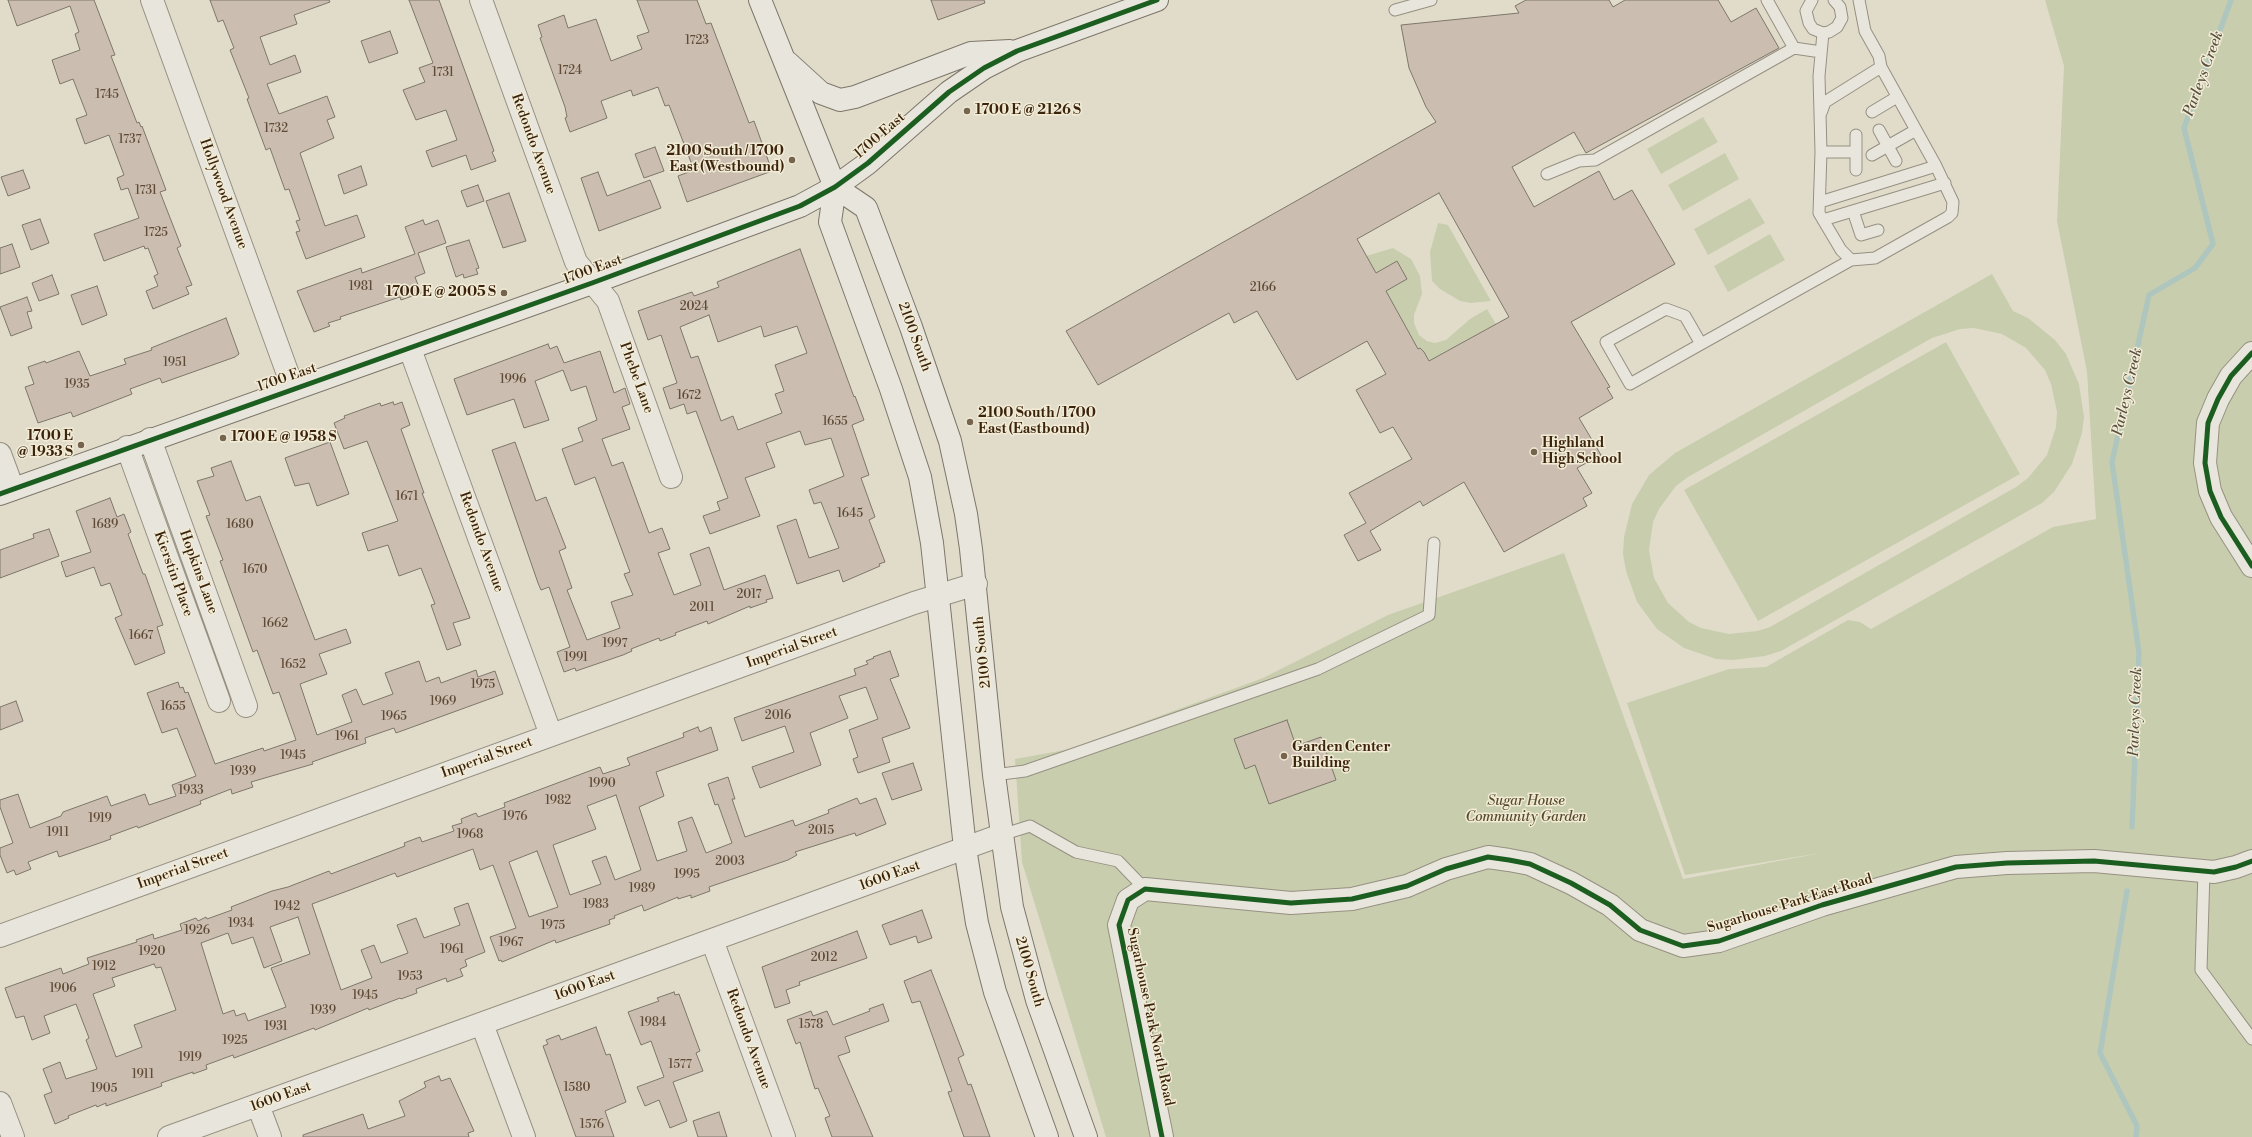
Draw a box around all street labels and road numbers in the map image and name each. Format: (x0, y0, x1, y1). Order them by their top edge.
street label: Redondo Avenue (507, 91, 559, 197)
street label: 1700 East (851, 110, 909, 162)
street label: Hollywood Avenue (195, 136, 251, 252)
street label: 1700 East (561, 252, 625, 288)
street label: 2100 South (894, 300, 934, 374)
street label: Phebe Lane (615, 340, 657, 416)
street label: 1700 East (255, 360, 319, 396)
street label: Redondo Avenue (455, 489, 507, 595)
street label: Hopkins Lane (175, 528, 221, 616)
street label: Kierstin Place (150, 529, 196, 619)
street label: 2100 South (971, 615, 995, 689)
street label: Imperial Street (744, 624, 840, 672)
street label: Imperial Street (439, 734, 535, 782)
street label: Imperial Street (135, 845, 231, 893)
street label: 1600 East (857, 857, 923, 895)
street label: Sugarhouse Park East Road (1705, 871, 1875, 937)
street label: Sugarhouse Park North Road (1123, 926, 1177, 1108)
street label: 2100 South (1011, 935, 1047, 1009)
street label: 1600 East (552, 967, 618, 1005)
street label: Redondo Avenue (722, 986, 774, 1092)
street label: 1600 East (248, 1078, 314, 1116)

